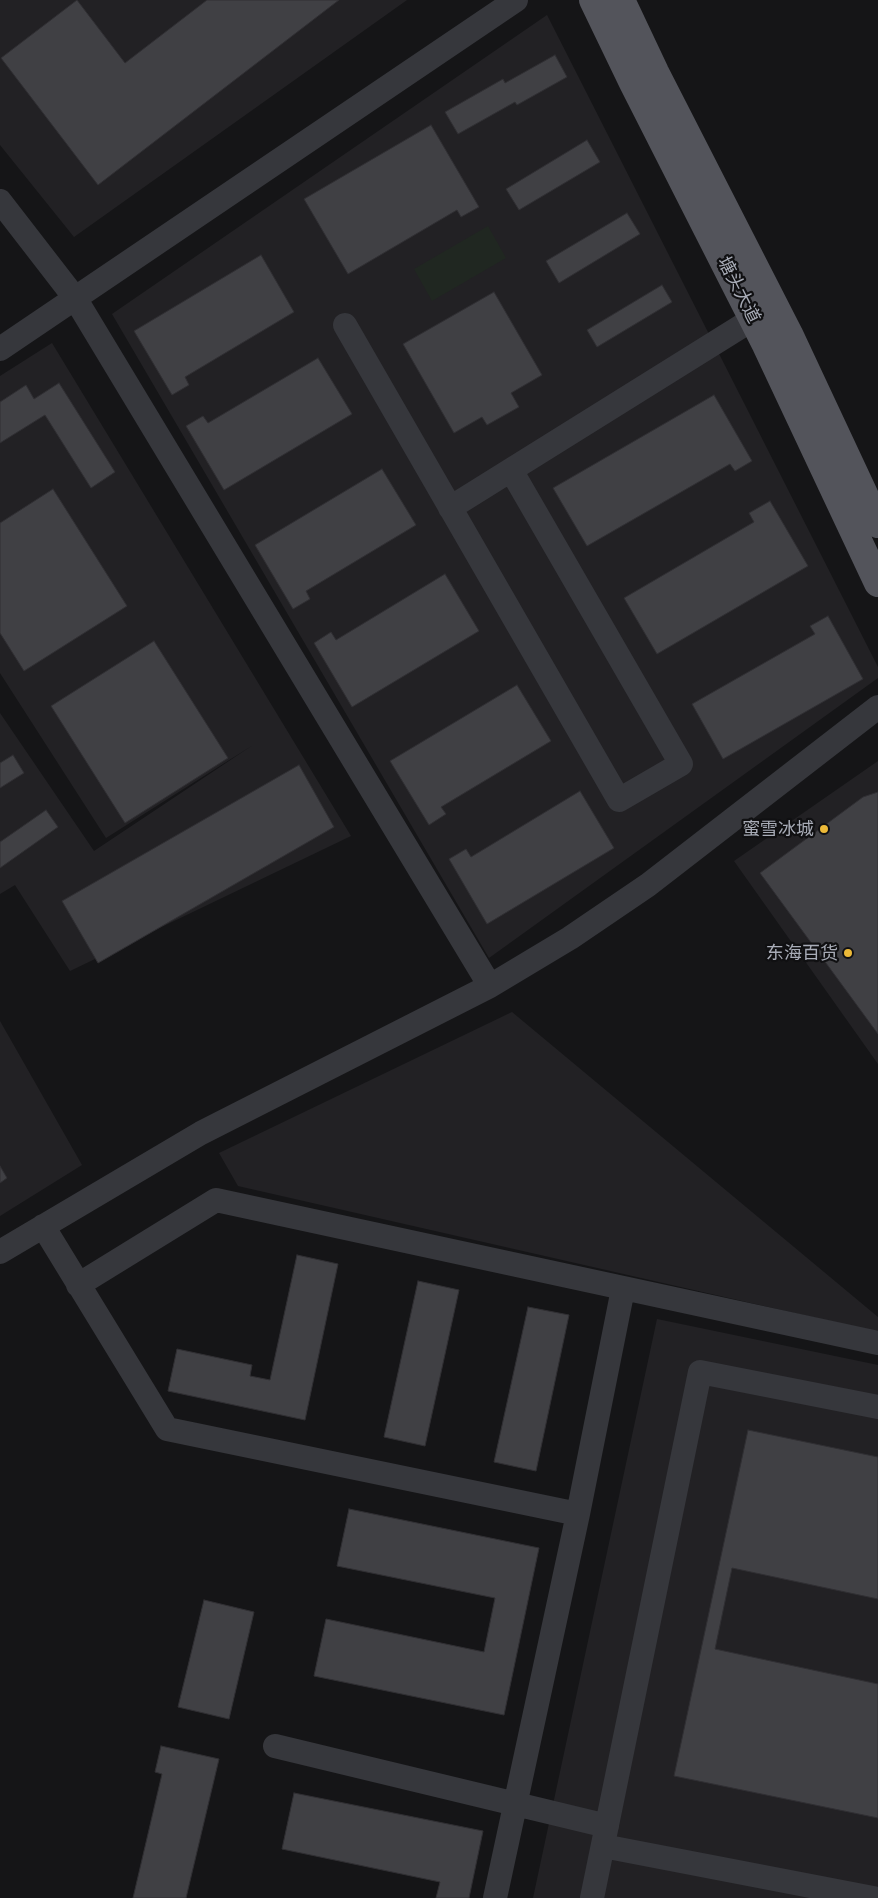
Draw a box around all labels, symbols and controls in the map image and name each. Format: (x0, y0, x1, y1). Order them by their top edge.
street label: 塘头大道 (713, 253, 765, 327)
place label: 蜜雪冰城 (742, 818, 814, 840)
marker: 蜜雪冰城 (818, 823, 830, 835)
place label: 东海百货 (766, 942, 838, 964)
marker: 东海百货 (842, 947, 854, 959)

